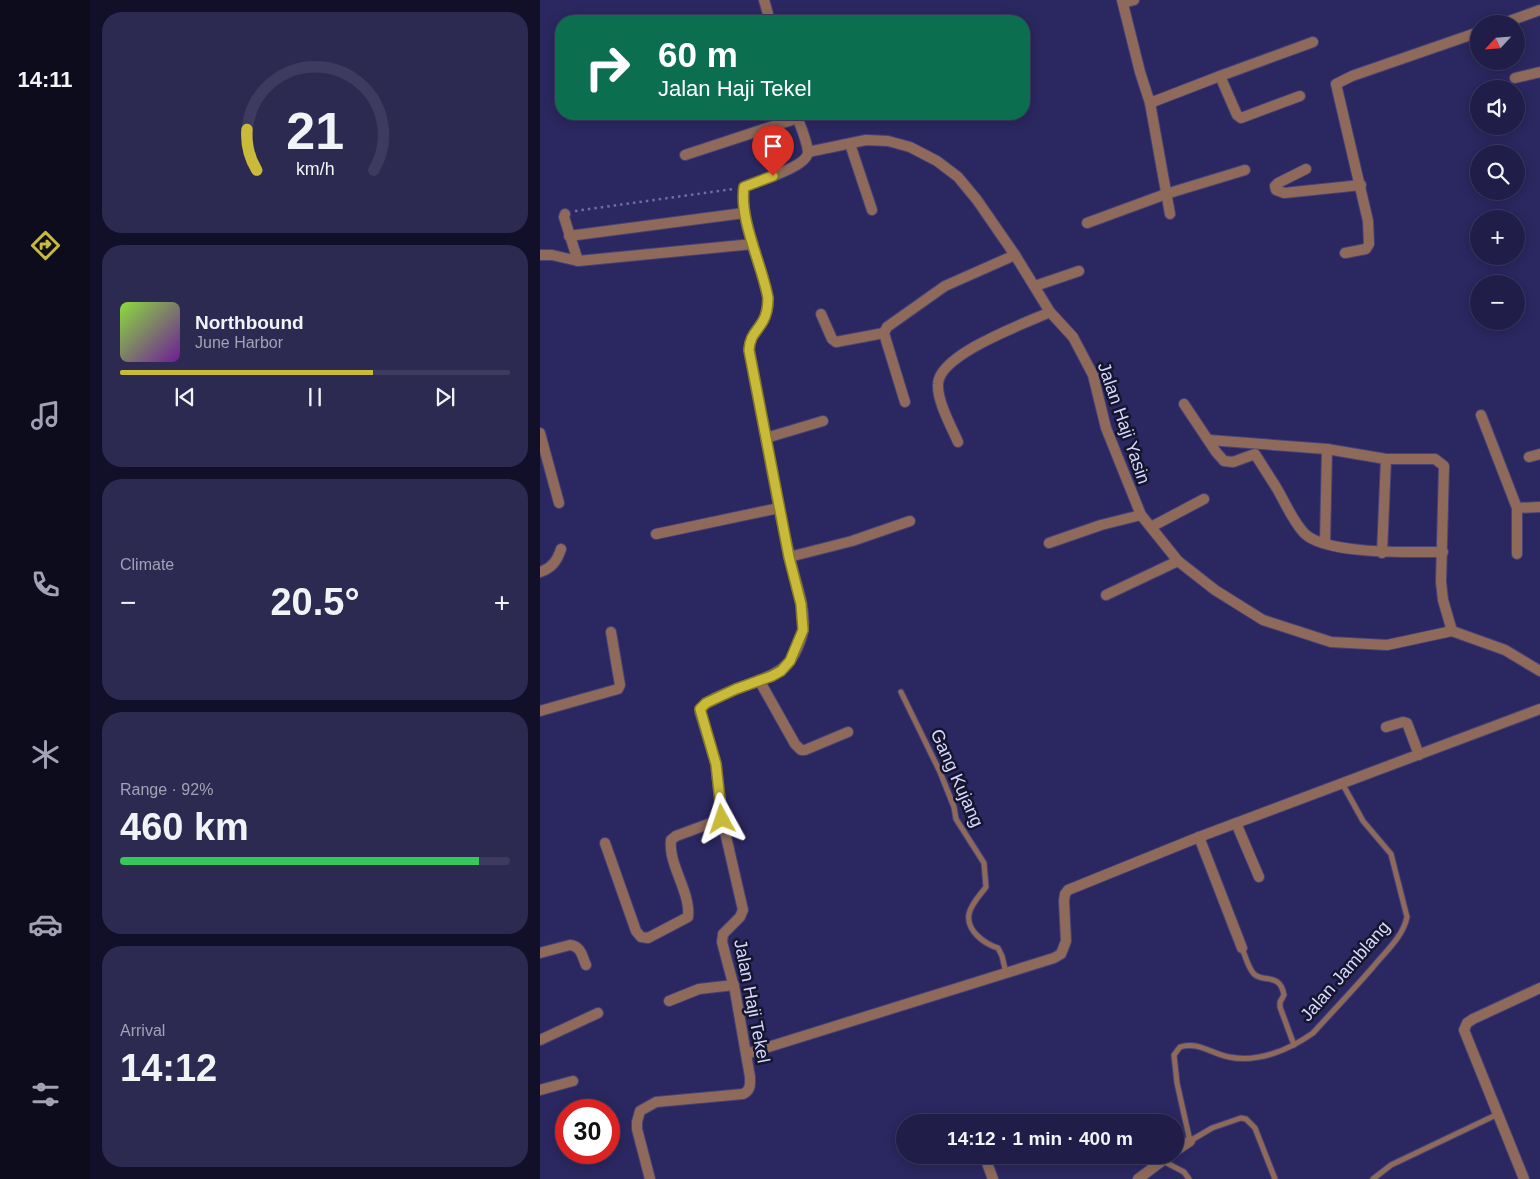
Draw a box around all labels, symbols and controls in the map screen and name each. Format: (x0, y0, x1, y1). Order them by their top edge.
north arrow (1470, 15, 1525, 70)
map controls (1470, 15, 1525, 330)
icon: right (575, 35, 640, 100)
text: 60 m (658, 35, 738, 74)
text: 14:11 (17, 67, 73, 92)
text: Jalan Haji Tekel (658, 76, 812, 101)
button: sound (1470, 80, 1525, 135)
text: 21 (286, 102, 344, 160)
pin (752, 125, 794, 176)
icon: arrive (759, 132, 787, 160)
button: search (1470, 145, 1525, 200)
text: km/h (296, 159, 334, 179)
button: + (1470, 210, 1525, 265)
icon: directions (28, 228, 63, 263)
button: − (1470, 275, 1525, 330)
text: Northbound (195, 312, 304, 333)
text: June Harbor (195, 334, 283, 351)
street label: Jalan Haji Yasin (1094, 360, 1154, 486)
icon: previous (171, 383, 199, 411)
icon: pause (301, 383, 329, 411)
icon: next (431, 383, 459, 411)
icon: music (28, 398, 63, 433)
text: Climate (120, 556, 174, 573)
icon: phone (28, 567, 63, 602)
text: 20.5° (270, 581, 360, 623)
text: − (120, 587, 136, 618)
text: + (494, 587, 510, 618)
street label: Gang Kujang (926, 726, 988, 830)
icon: climate (28, 737, 63, 772)
text: Range · 92% (120, 781, 213, 798)
position arrow (695, 792, 747, 844)
text: 460 km (120, 806, 249, 848)
icon: car (28, 907, 63, 942)
street label: Jalan Jamblang (1296, 917, 1394, 1025)
street label: Jalan Haji Tekel (730, 937, 774, 1065)
text: Arrival (120, 1022, 165, 1039)
text: 14:12 (120, 1047, 217, 1089)
icon: filters (28, 1077, 63, 1112)
speed limit sign: 30 (555, 1099, 620, 1164)
text: 14:12 · 1 min · 400 m (947, 1128, 1133, 1149)

